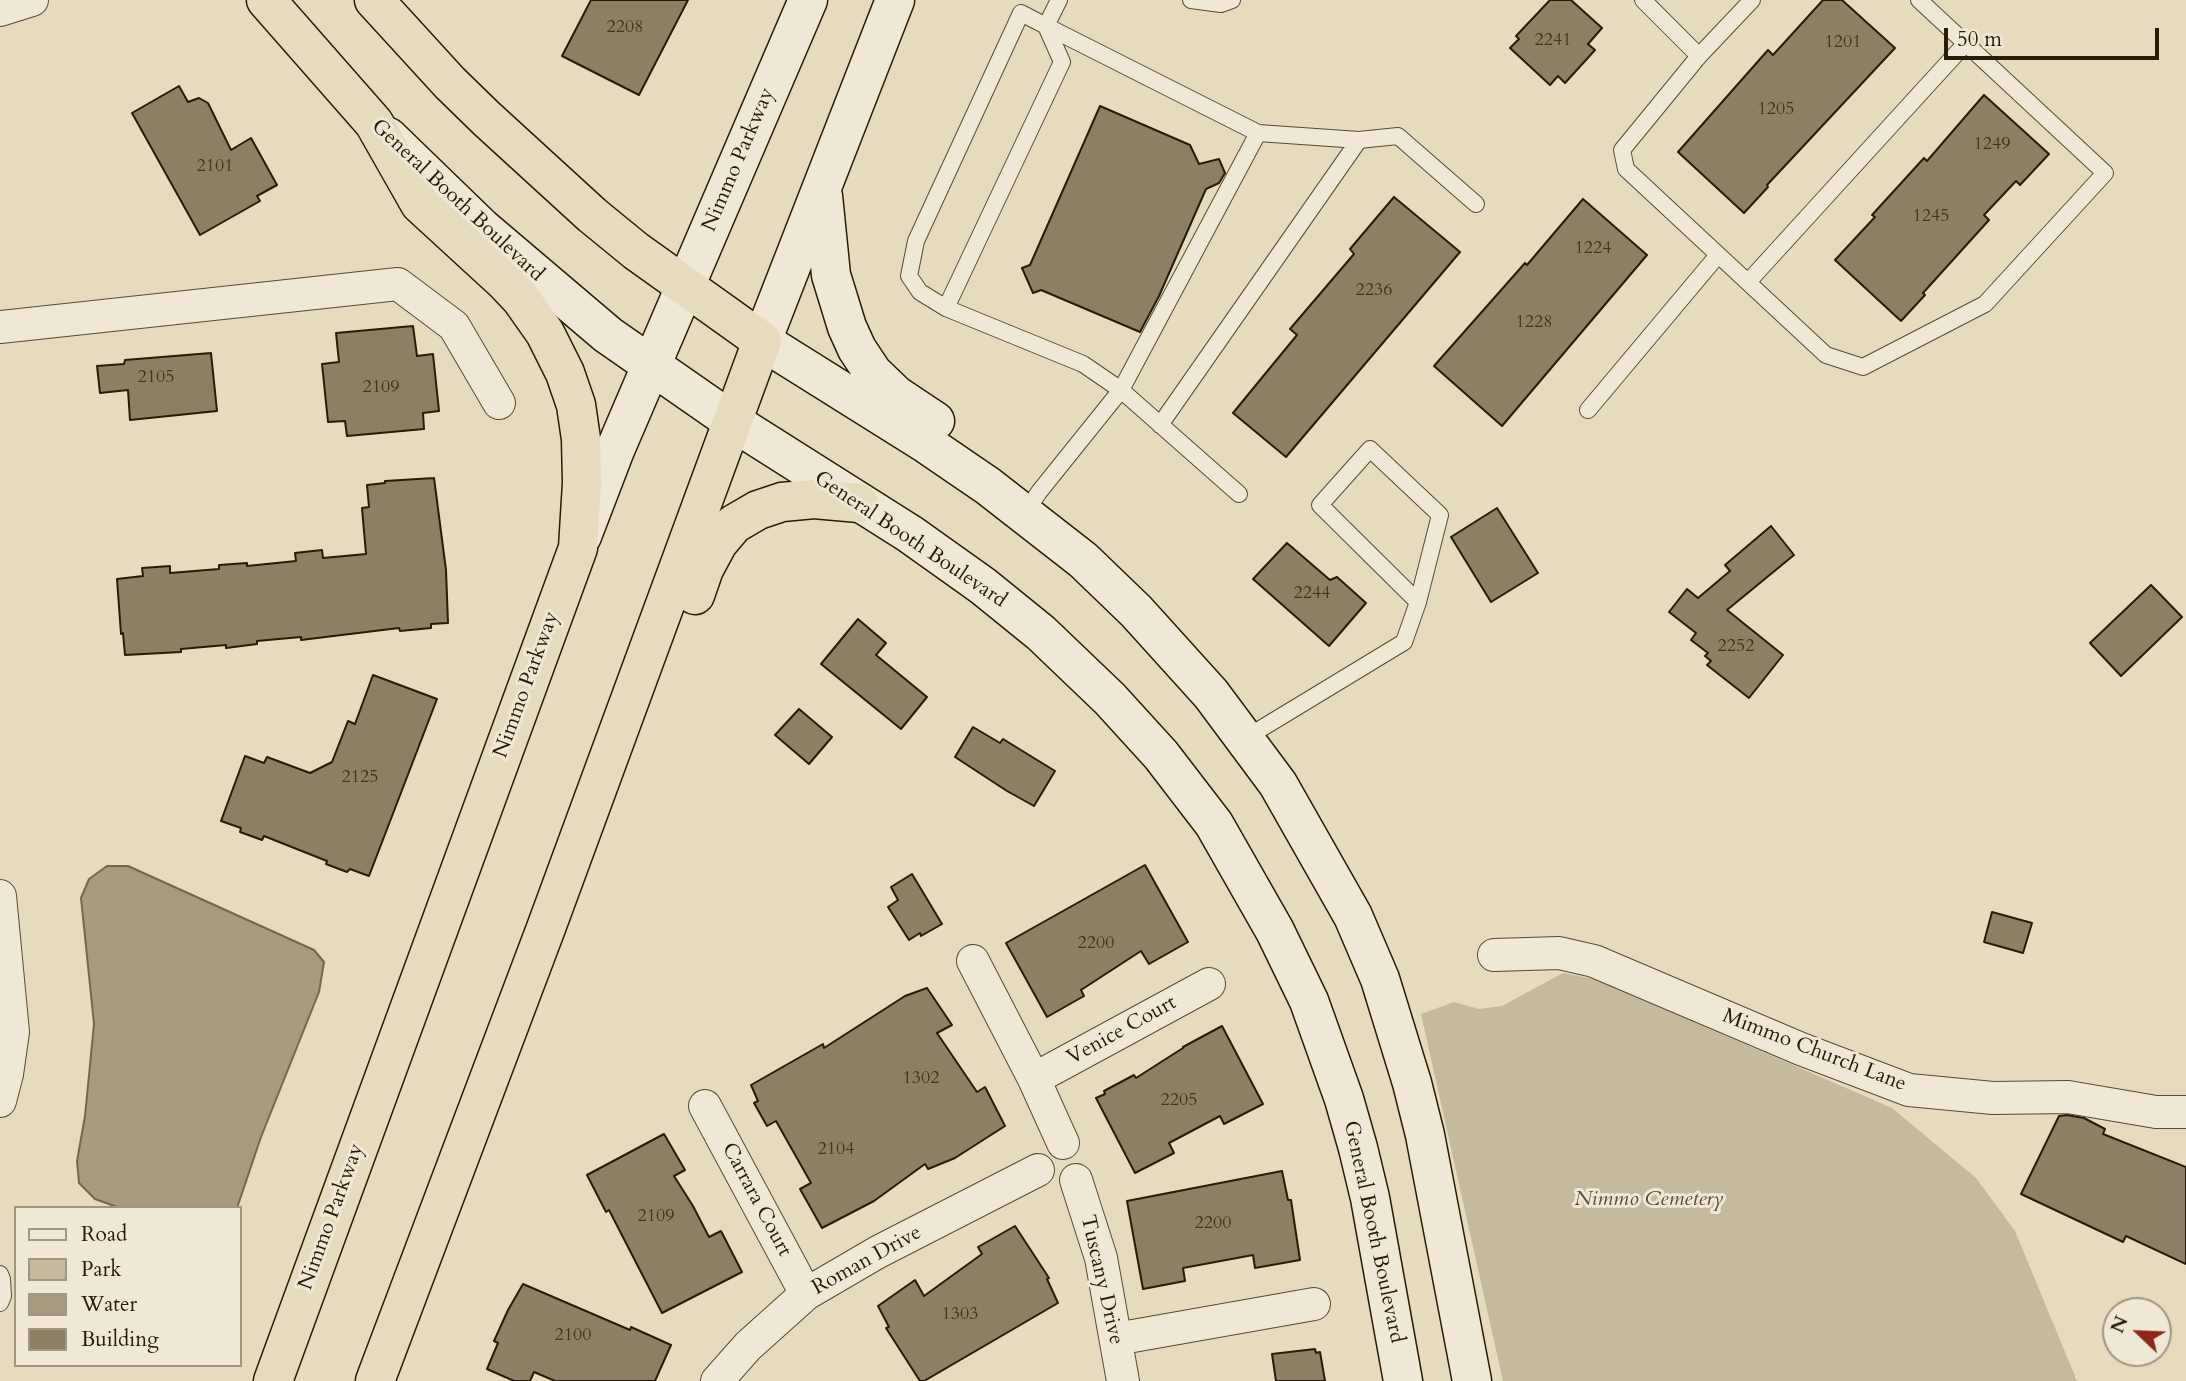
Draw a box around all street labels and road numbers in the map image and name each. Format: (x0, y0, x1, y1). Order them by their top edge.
street label: Nimmo Parkway (697, 84, 781, 236)
street label: General Booth Boulevard (366, 114, 548, 288)
street label: General Booth Boulevard (809, 466, 1011, 614)
street label: Nimmo Parkway (489, 608, 565, 762)
street label: Venice Court (1063, 991, 1181, 1071)
street label: Mimmo Church Lane (1718, 1004, 1910, 1098)
street label: General Booth Boulevard (1337, 1119, 1409, 1345)
street label: Carrara Court (716, 1139, 796, 1261)
street label: Nimmo Parkway (294, 1140, 370, 1294)
street label: Tuscany Drive (1074, 1213, 1128, 1347)
street label: Roman Drive (808, 1221, 926, 1301)

